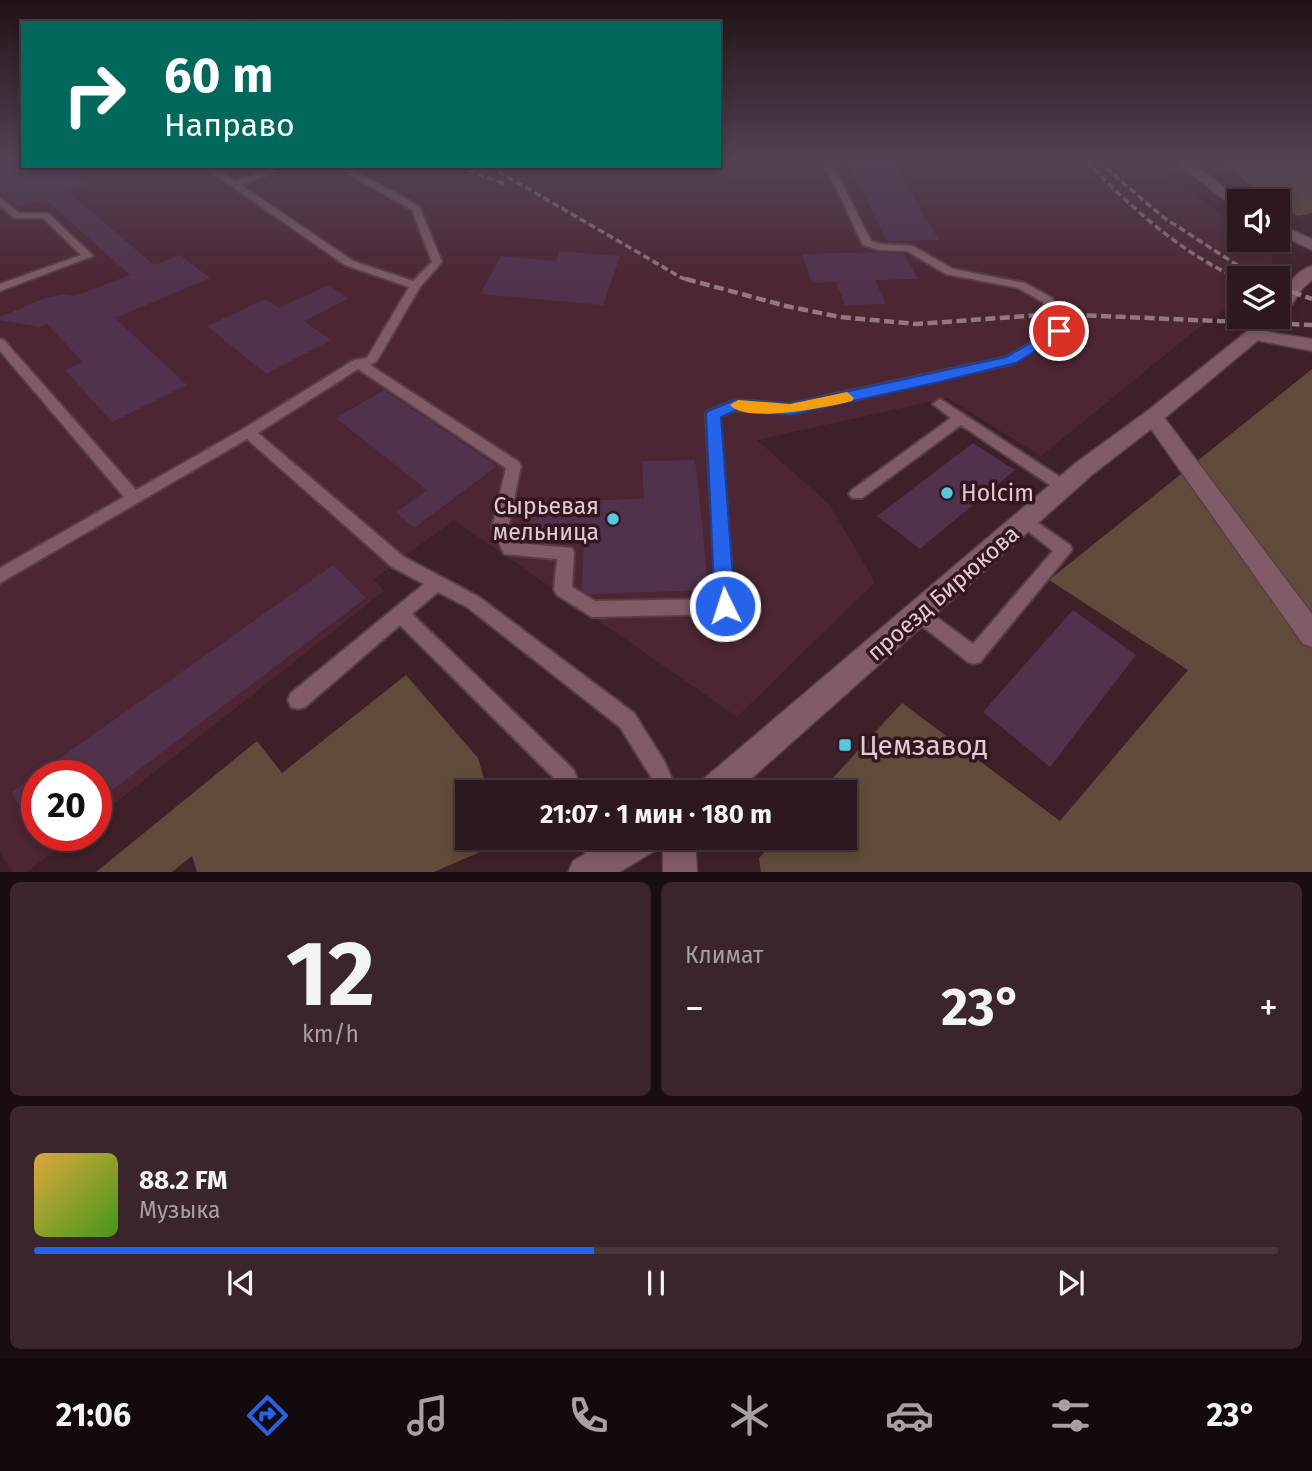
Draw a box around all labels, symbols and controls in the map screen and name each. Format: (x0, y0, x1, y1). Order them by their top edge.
text: 60 m (164, 46, 273, 105)
icon: right (49, 49, 140, 140)
text: Направо (164, 106, 295, 144)
map controls (1227, 189, 1290, 329)
button: sound (1227, 189, 1290, 252)
button: layers (1227, 266, 1290, 329)
pin (1029, 301, 1089, 361)
icon: arrive (1040, 312, 1078, 350)
place label: Holcim (961, 479, 1034, 507)
marker: Holcim (939, 485, 955, 501)
place label: Сырьевая мельница (493, 492, 599, 546)
marker: Сырьевая мельница (605, 511, 621, 527)
street label: проезд Бирюкова (861, 519, 1025, 667)
position arrow (688, 569, 762, 643)
place label: Цемзавод (859, 729, 988, 762)
marker: Цемзавод (837, 737, 853, 753)
speed limit sign: 20 (21, 760, 112, 851)
text: 21:07 · 1 мин · 180 m (540, 799, 772, 830)
text: 12 (286, 920, 375, 1029)
text: Климат (685, 941, 763, 969)
text: 23° (941, 976, 1022, 1039)
text: − (685, 985, 704, 1031)
text: + (1259, 985, 1278, 1031)
text: km/h (302, 1020, 359, 1048)
text: 88.2 FM (139, 1165, 227, 1196)
text: Музыка (139, 1196, 220, 1224)
icon: previous (222, 1264, 260, 1302)
icon: pause (637, 1264, 675, 1302)
icon: next (1052, 1264, 1090, 1302)
icon: directions (243, 1391, 292, 1440)
icon: music (403, 1391, 452, 1440)
icon: phone (564, 1391, 613, 1440)
icon: climate (725, 1391, 774, 1440)
icon: car (885, 1391, 934, 1440)
icon: filters (1046, 1391, 1095, 1440)
text: 21:06 (56, 1396, 131, 1434)
text: 23° (1206, 1396, 1256, 1434)

